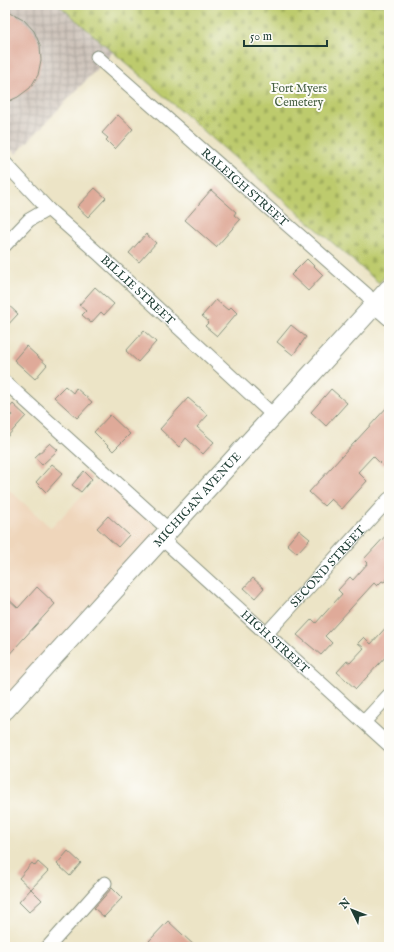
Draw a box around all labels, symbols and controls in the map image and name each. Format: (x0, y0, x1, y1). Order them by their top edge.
scale bar (244, 22, 327, 48)
text: 50 m (250, 29, 272, 44)
park label: Fort Myers Cemetery (271, 81, 327, 110)
street label: RALEIGH STREET (198, 145, 292, 230)
street label: BILLIE STREET (98, 252, 178, 328)
street label: MICHIGAN AVENUE (150, 449, 244, 550)
street label: SECOND STREET (287, 522, 369, 610)
street label: HIGH STREET (238, 607, 313, 677)
north arrow (332, 890, 372, 930)
text: N (336, 895, 354, 913)

